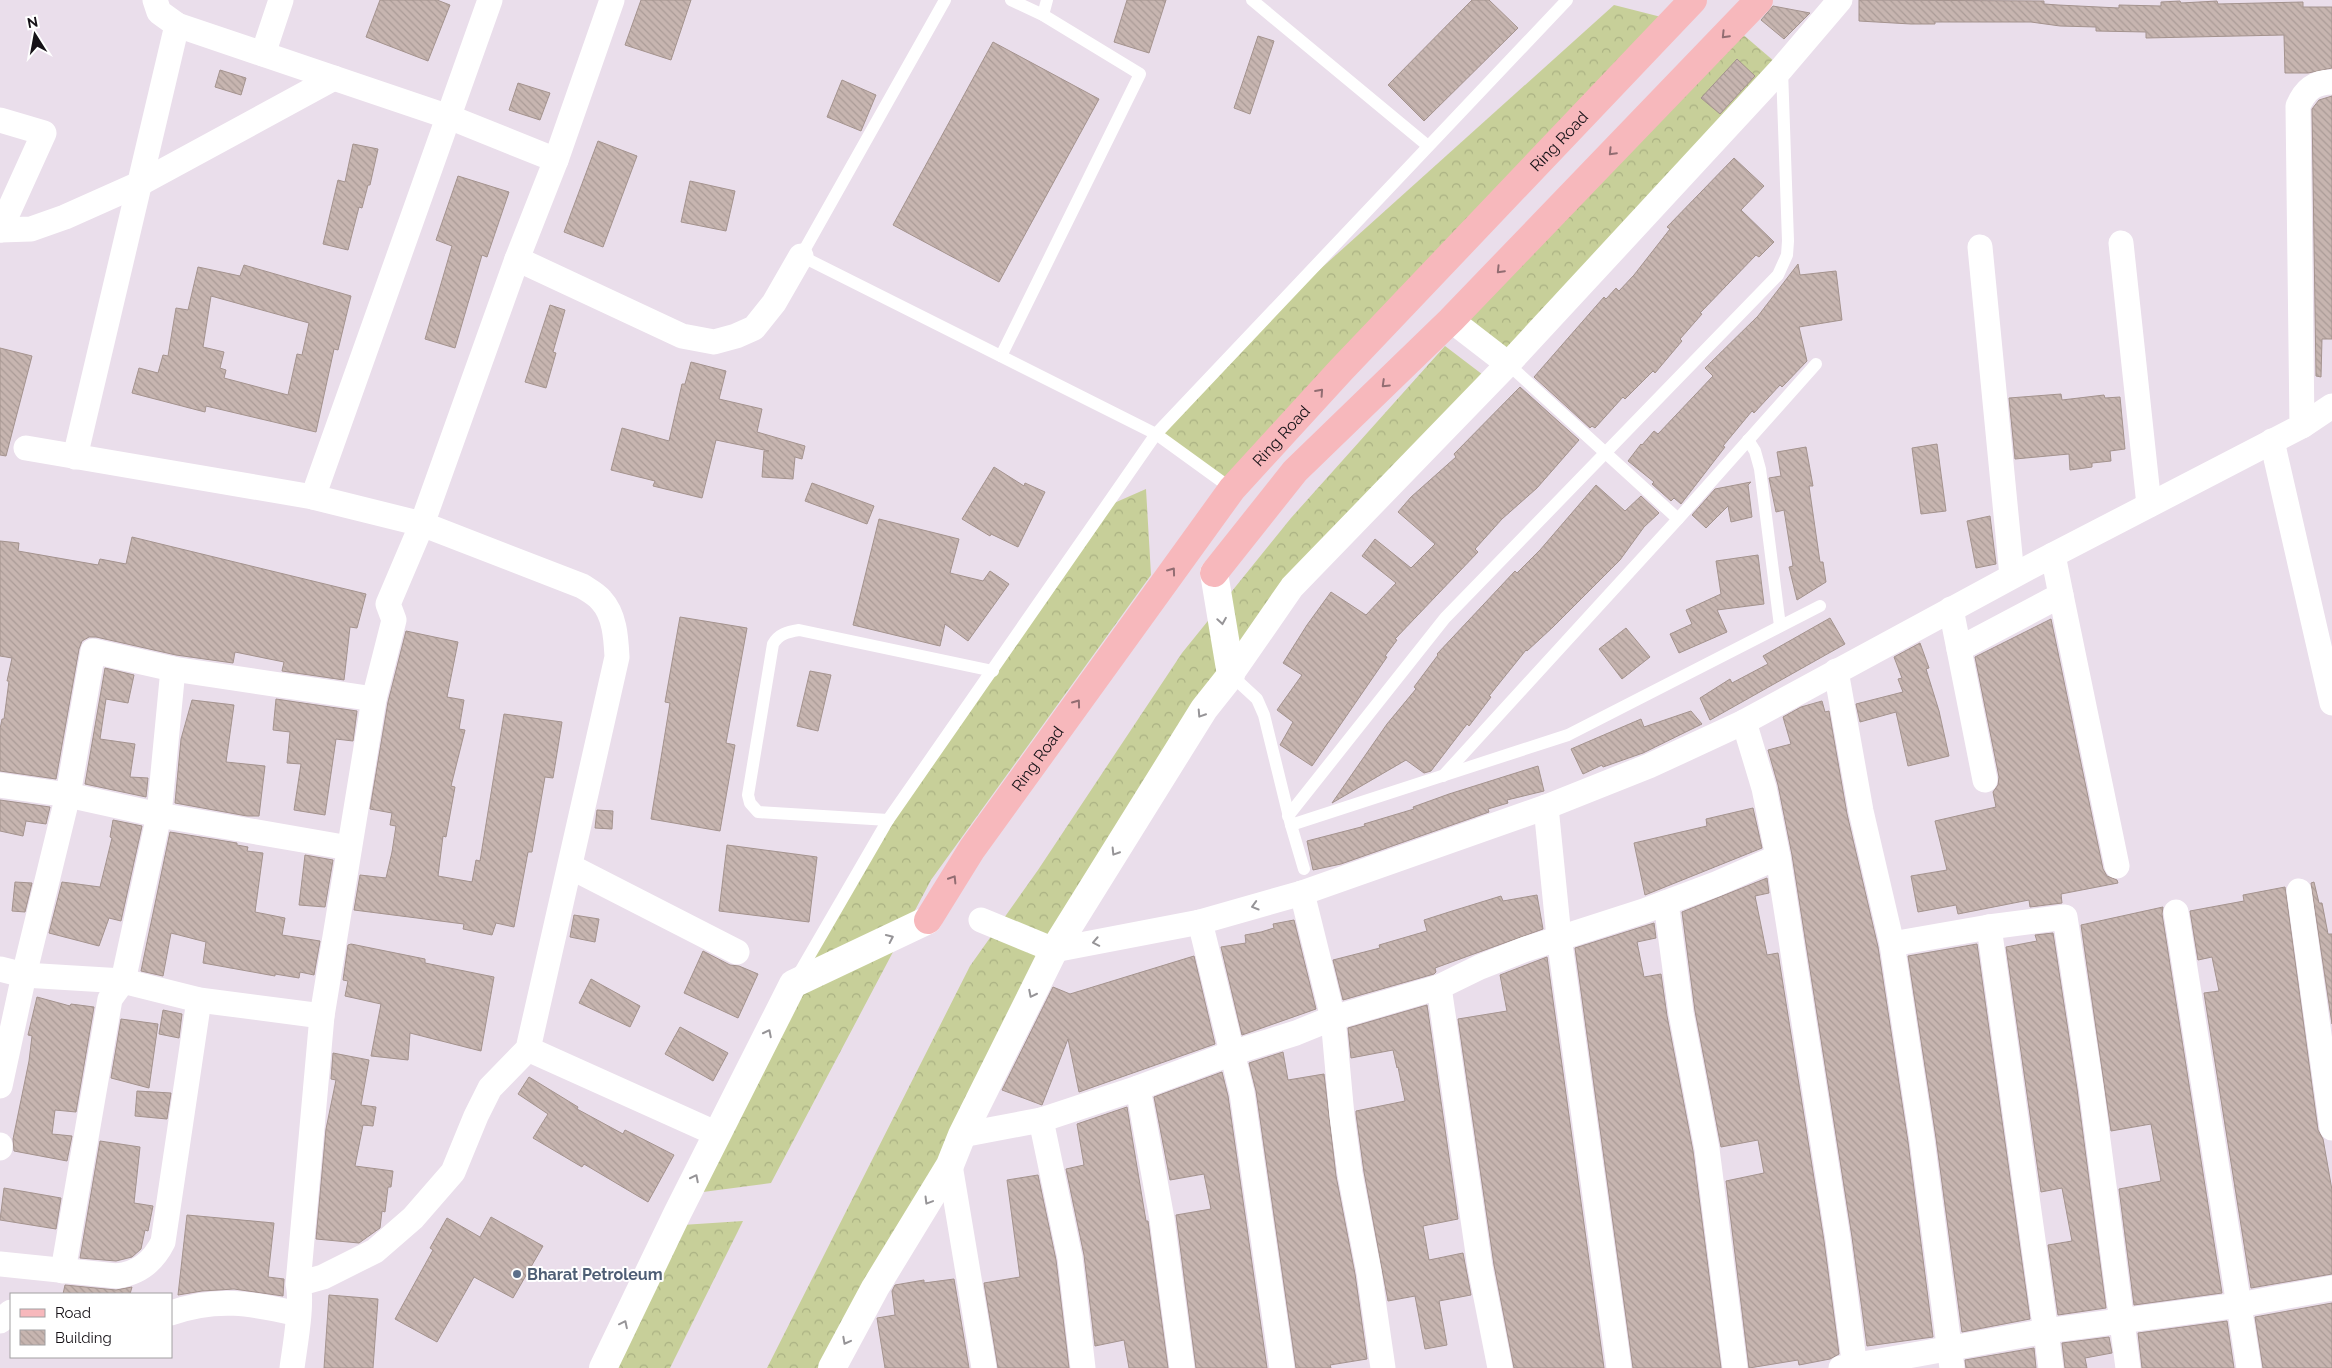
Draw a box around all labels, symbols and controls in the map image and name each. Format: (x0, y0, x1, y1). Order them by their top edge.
north arrow (10, 10, 60, 60)
text: N (26, 13, 39, 31)
one-way arrow (1722, 29, 1731, 38)
street label: Ring Road (1526, 107, 1592, 175)
one-way arrow (1609, 147, 1618, 156)
one-way arrow (1497, 264, 1506, 273)
one-way arrow (1382, 378, 1391, 387)
one-way arrow (1314, 389, 1323, 398)
street label: Ring Road (1248, 401, 1313, 470)
one-way arrow (1166, 567, 1175, 577)
one-way arrow (1216, 618, 1227, 626)
one-way arrow (1071, 699, 1080, 709)
one-way arrow (1198, 708, 1207, 718)
street label: Ring Road (1007, 722, 1067, 795)
one-way arrow (1112, 846, 1122, 855)
one-way arrow (947, 875, 957, 884)
one-way arrow (1251, 901, 1259, 911)
one-way arrow (885, 934, 894, 944)
one-way arrow (1092, 936, 1101, 946)
one-way arrow (1029, 988, 1039, 997)
one-way arrow (762, 1029, 772, 1038)
one-way arrow (689, 1174, 699, 1183)
one-way arrow (925, 1196, 935, 1205)
place label: Bharat Petroleum (527, 1265, 663, 1284)
marker: Bharat Petroleum (511, 1268, 523, 1280)
legend (10, 1293, 172, 1358)
text: Road (55, 1304, 91, 1322)
one-way arrow (618, 1320, 628, 1329)
text: Building (55, 1329, 112, 1347)
one-way arrow (843, 1336, 853, 1345)

